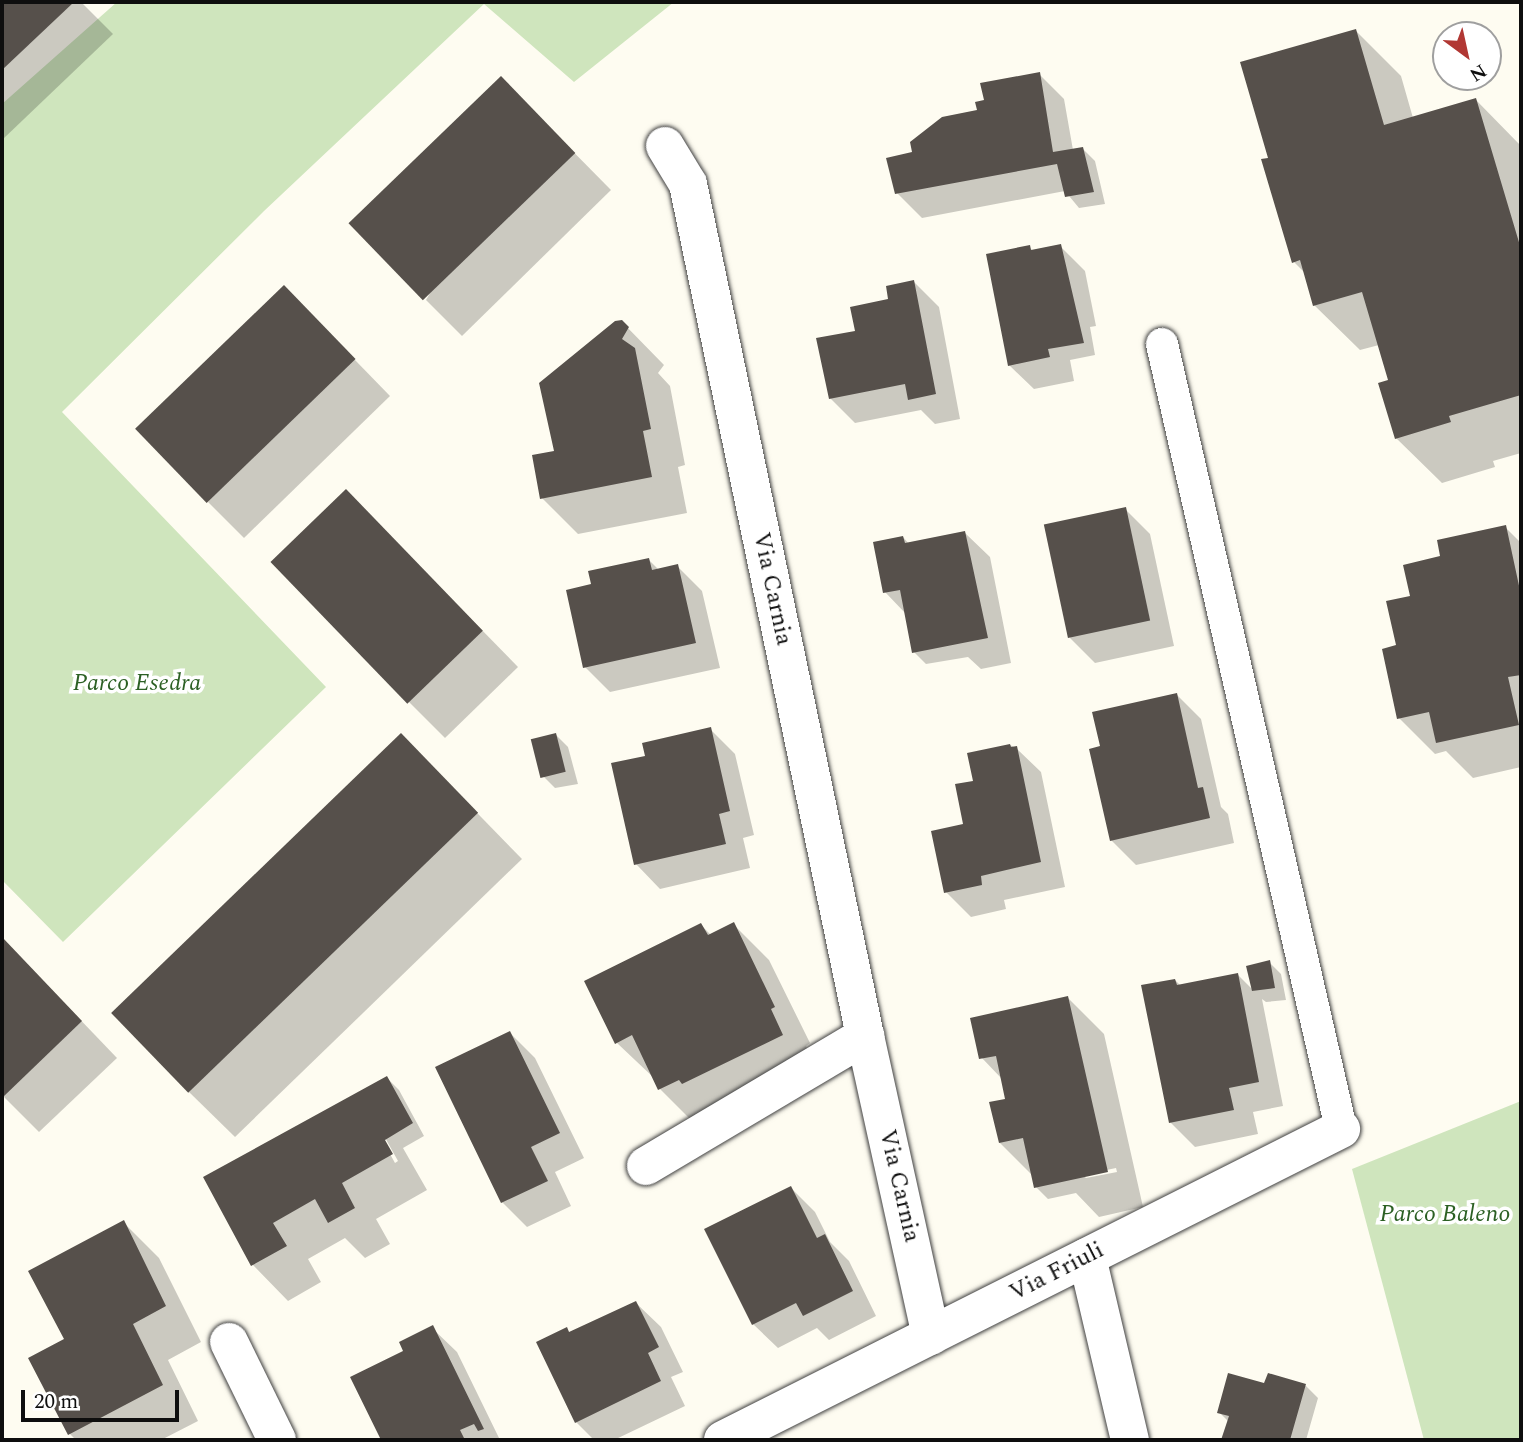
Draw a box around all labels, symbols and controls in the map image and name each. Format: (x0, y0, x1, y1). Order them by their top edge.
north arrow (1432, 21, 1502, 91)
text: N (1463, 56, 1492, 89)
street label: Via Carnia (746, 530, 798, 648)
park label: Parco Esedra (73, 670, 201, 698)
street label: Via Carnia (872, 1127, 926, 1245)
park label: Parco Baleno (1380, 1201, 1510, 1229)
street label: Via Friuli (1005, 1236, 1109, 1308)
scale bar (24, 1376, 182, 1420)
text: 20 m (34, 1386, 78, 1418)

